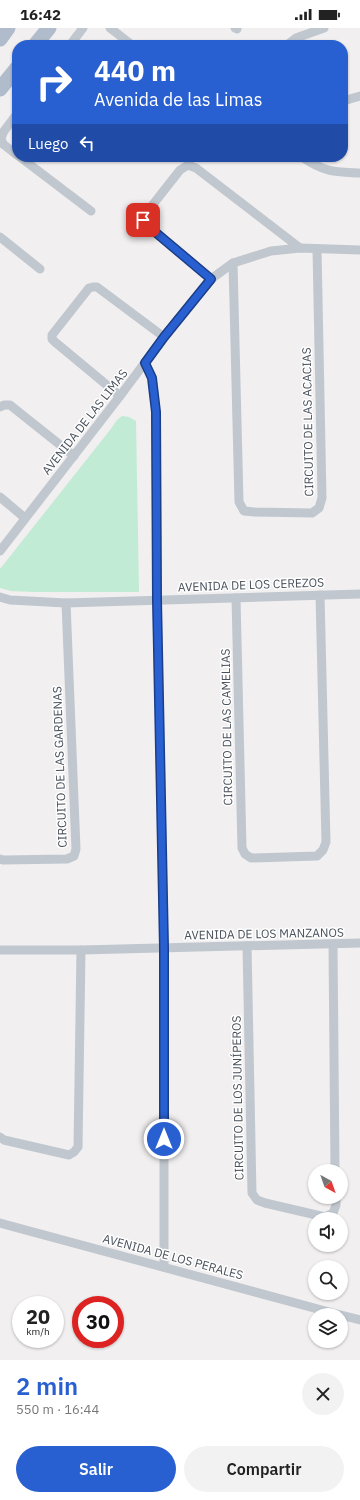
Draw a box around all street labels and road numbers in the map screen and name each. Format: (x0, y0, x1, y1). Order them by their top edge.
street label: CIRCUITO DE LAS ACACIAS (299, 347, 316, 497)
street label: AVENIDA DE LAS LIMAS (39, 366, 131, 478)
street label: AVENIDA DE LOS CEREZOS (178, 574, 324, 595)
street label: CIRCUITO DE LAS CAMELIAS (218, 648, 235, 806)
street label: CIRCUITO DE LAS GARDENAS (49, 686, 70, 848)
street label: AVENIDA DE LOS MANZANOS (184, 925, 344, 942)
street label: CIRCUITO DE LOS JUNÍPEROS (229, 1016, 246, 1181)
street label: AVENIDA DE LOS PERALES (101, 1231, 245, 1282)

